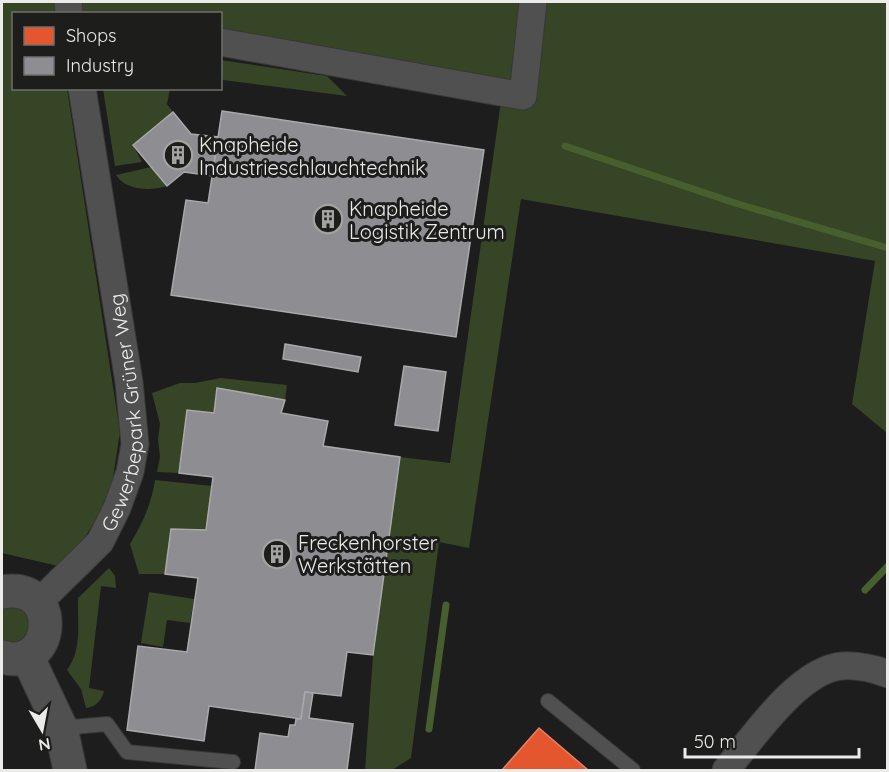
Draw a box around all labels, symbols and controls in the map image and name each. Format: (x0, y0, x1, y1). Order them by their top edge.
legend (12, 12, 222, 90)
text: Shops (66, 24, 117, 47)
text: Industry (66, 54, 134, 77)
place label: Knapheide Industrieschlauchtechnik (199, 132, 426, 180)
building icon: Knapheide Industrieschlauchtechnik (162, 139, 194, 171)
place label: Knapheide Logistik Zentrum (349, 196, 505, 244)
building icon: Knapheide Logistik Zentrum (312, 203, 344, 235)
street label: Gewerbepark Grüner Weg (95, 292, 148, 535)
place label: Freckenhorster Werkstätten (298, 530, 438, 578)
building icon: Freckenhorster Werkstätten (261, 538, 293, 570)
north arrow (12, 700, 72, 760)
scale bar (685, 721, 859, 759)
text: 50 m (694, 730, 736, 753)
text: N (37, 734, 52, 756)

